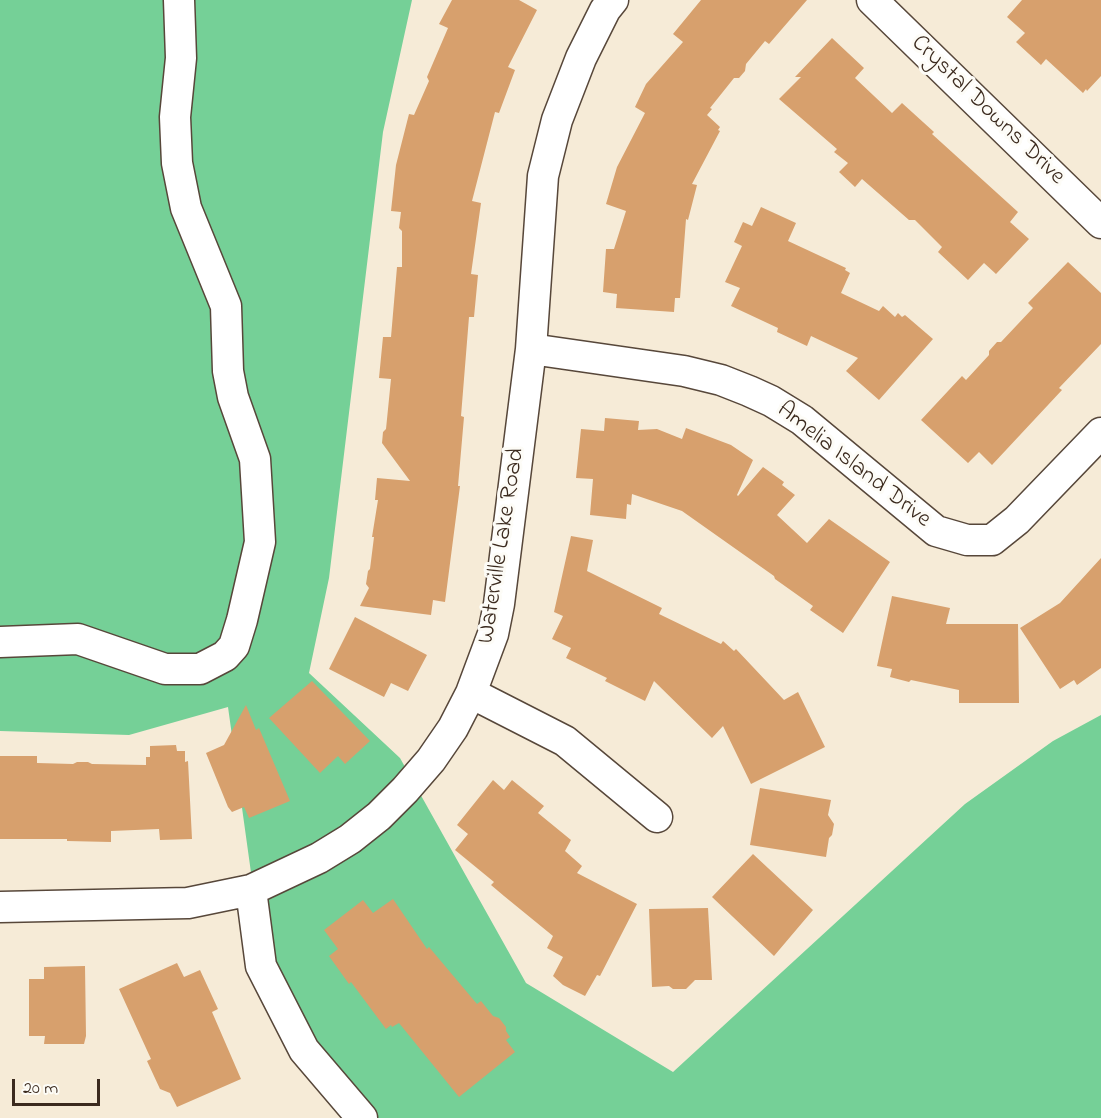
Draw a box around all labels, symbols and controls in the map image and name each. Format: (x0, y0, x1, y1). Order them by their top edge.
street label: Crystal Downs Drive (904, 30, 1070, 192)
street label: Amelia Island Drive (770, 397, 936, 535)
street label: Waterville Lake Road (473, 446, 533, 646)
scale bar (15, 1067, 104, 1105)
text: 20 m (23, 1076, 58, 1102)

